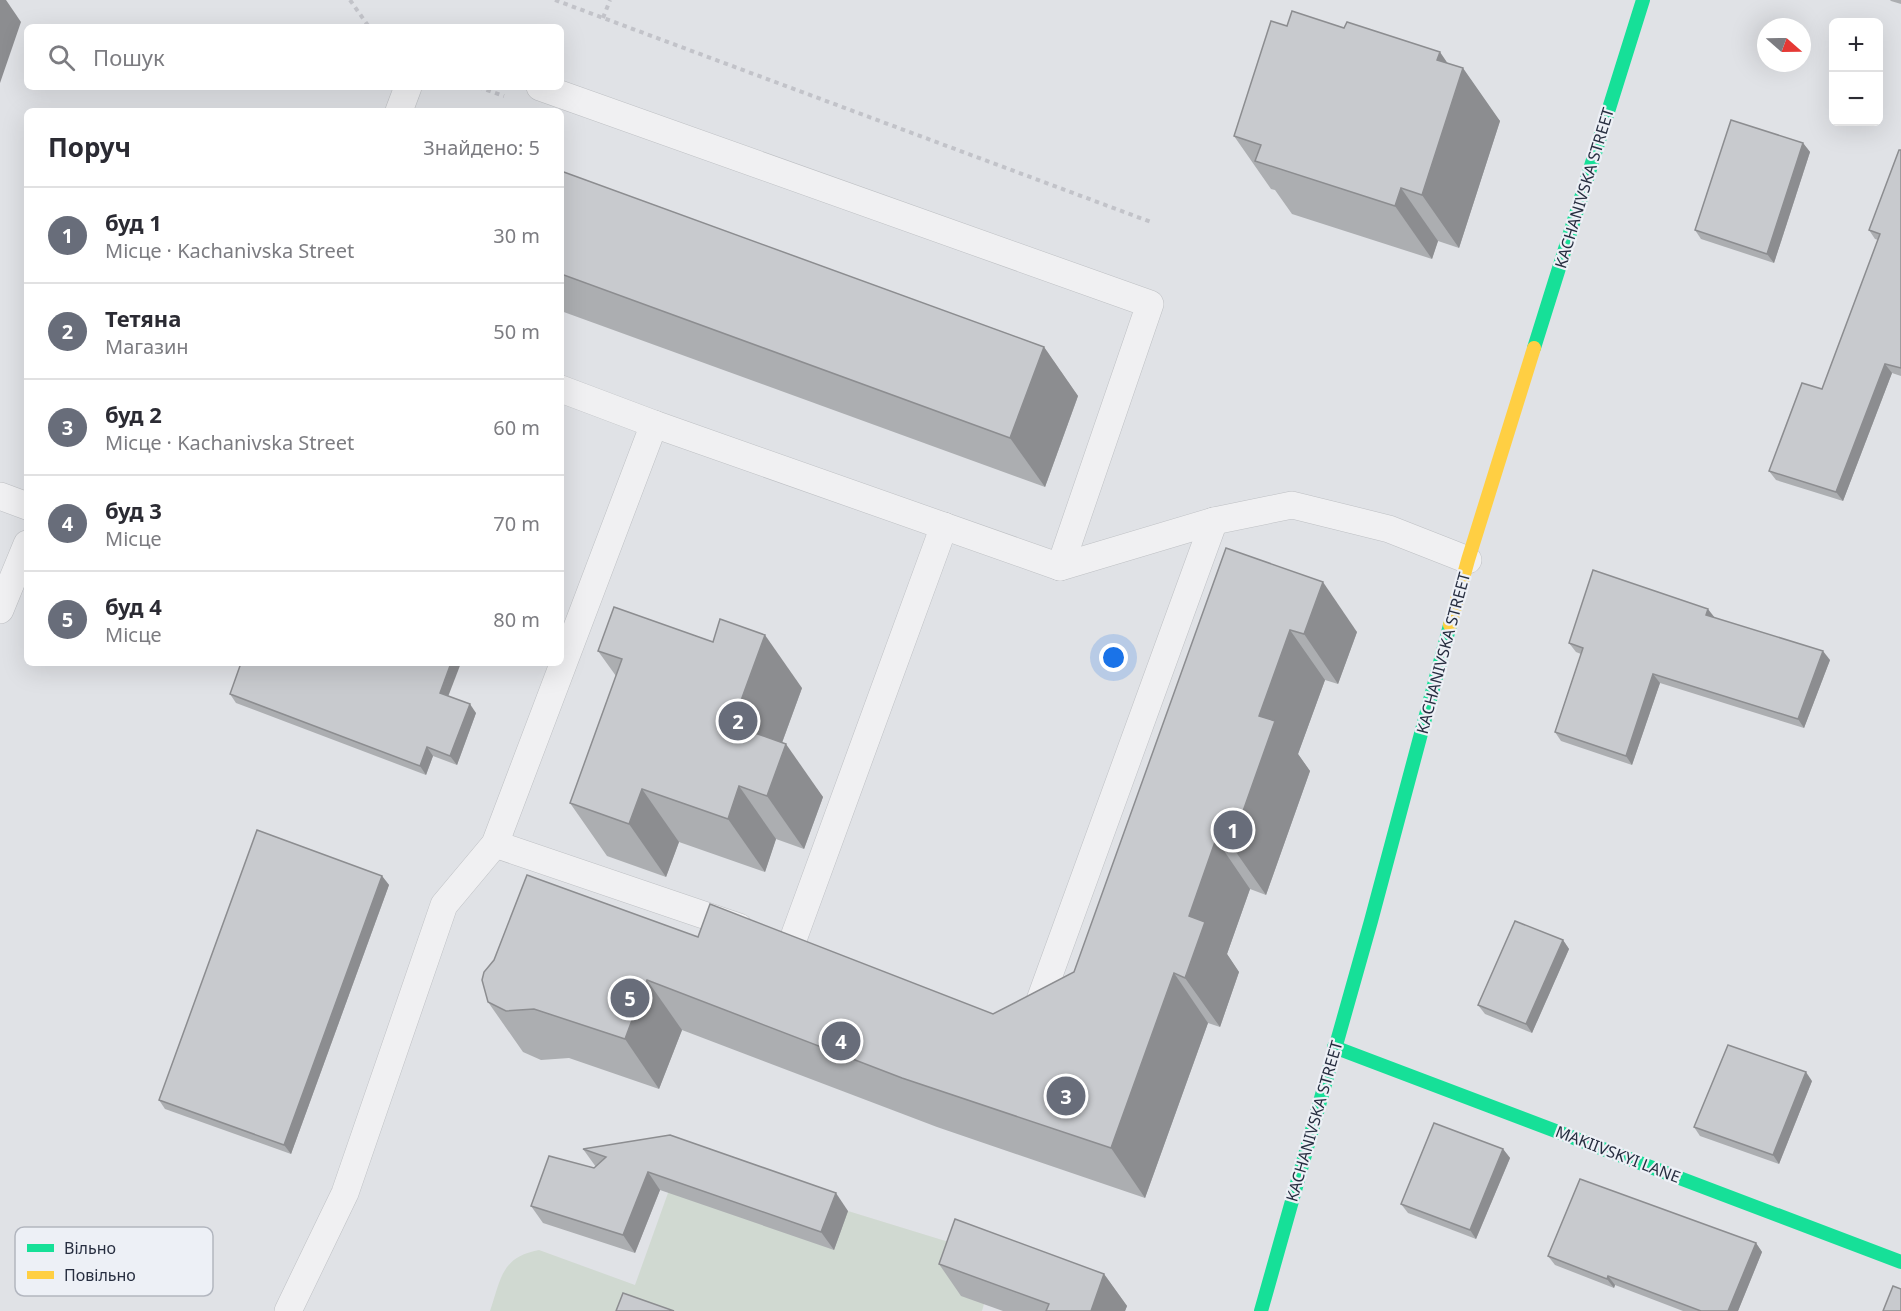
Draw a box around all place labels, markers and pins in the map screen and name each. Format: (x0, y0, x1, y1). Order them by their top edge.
pin: 2 (718, 698, 758, 744)
pin: 1 (1214, 808, 1252, 852)
pin: 5 (610, 976, 650, 1020)
pin: 4 (822, 1018, 860, 1064)
pin: 3 (1046, 1074, 1086, 1118)

